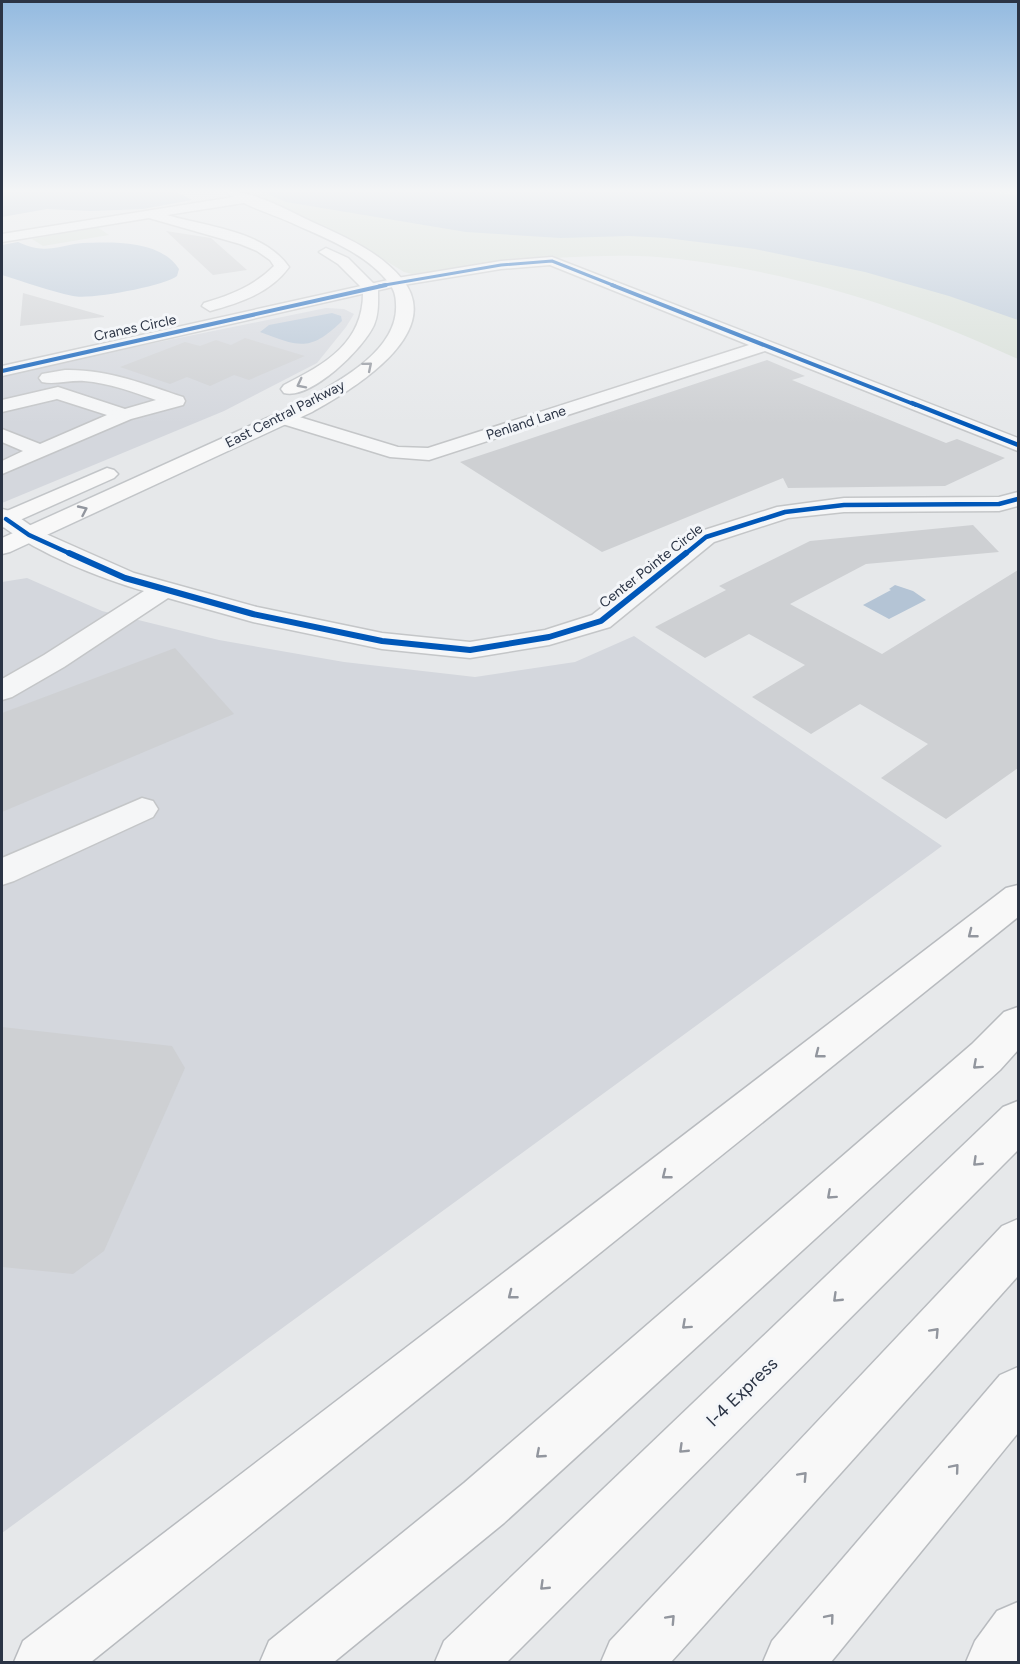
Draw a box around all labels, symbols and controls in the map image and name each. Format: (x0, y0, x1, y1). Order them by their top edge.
street label: Cranes Circle (92, 311, 178, 345)
one-way arrow (361, 362, 372, 373)
street label: East Central Parkway (222, 376, 348, 451)
one-way arrow (296, 377, 307, 388)
street label: Penland Lane (484, 402, 568, 444)
one-way arrow (76, 505, 87, 517)
street label: Center Pointe Circle (596, 520, 706, 612)
one-way arrow (968, 927, 979, 938)
one-way arrow (815, 1047, 826, 1058)
one-way arrow (973, 1058, 984, 1069)
one-way arrow (973, 1154, 984, 1165)
one-way arrow (661, 1167, 672, 1178)
one-way arrow (827, 1188, 838, 1199)
one-way arrow (508, 1288, 519, 1299)
one-way arrow (834, 1291, 844, 1302)
one-way arrow (682, 1318, 692, 1329)
one-way arrow (928, 1329, 939, 1339)
street label: I-4 Express (702, 1353, 782, 1431)
one-way arrow (679, 1442, 690, 1453)
one-way arrow (536, 1447, 546, 1458)
one-way arrow (948, 1464, 959, 1475)
one-way arrow (796, 1472, 807, 1483)
one-way arrow (540, 1578, 551, 1589)
one-way arrow (823, 1614, 834, 1625)
one-way arrow (664, 1616, 675, 1626)

